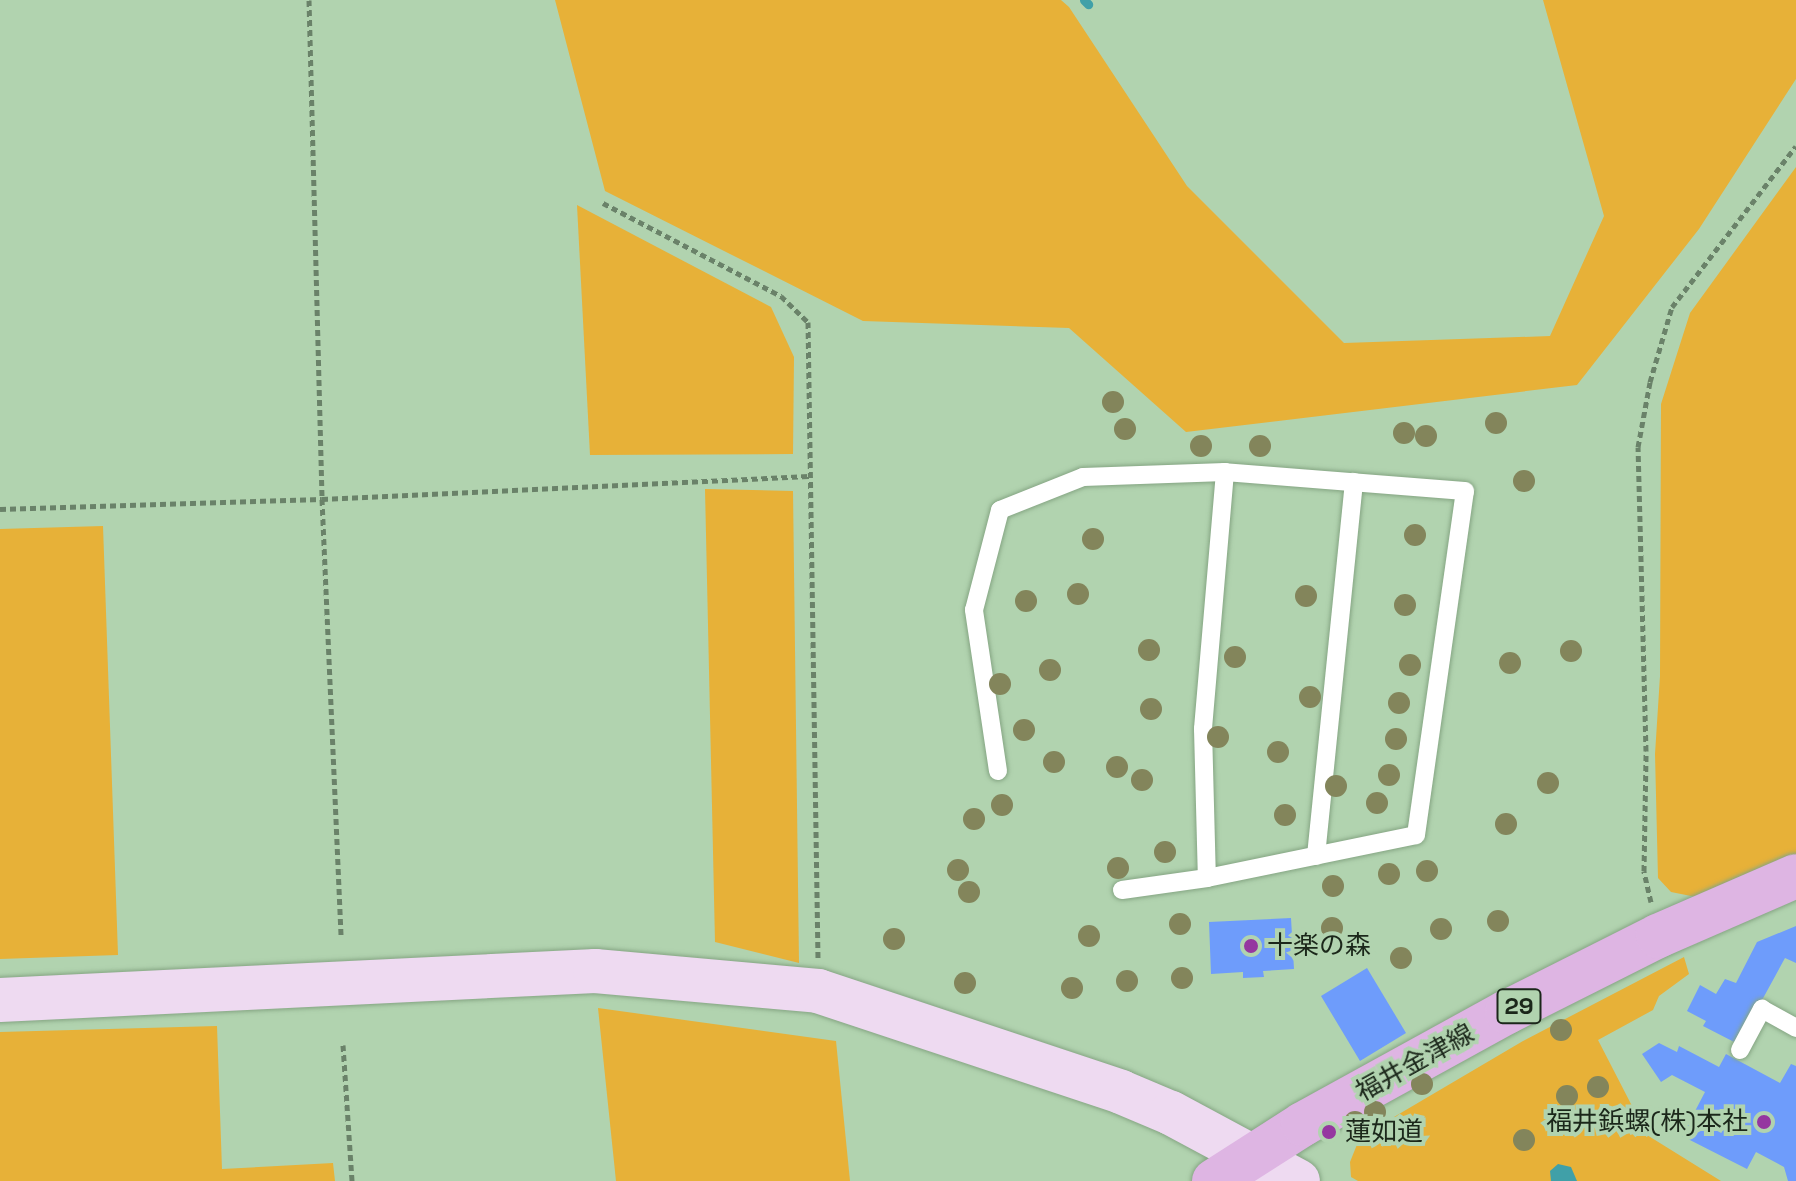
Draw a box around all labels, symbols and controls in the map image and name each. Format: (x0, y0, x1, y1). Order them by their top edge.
place label: 十楽の森 (1267, 930, 1371, 962)
marker: 十楽の森 (1242, 937, 1260, 955)
road number: 29 (1495, 986, 1543, 1026)
street label: 福井金津線 (1351, 1018, 1479, 1108)
place label: 福井鋲螺(株)本社 (1546, 1106, 1748, 1138)
marker: 福井鋲螺(株)本社 (1755, 1113, 1773, 1131)
place label: 蓮如道 (1345, 1116, 1423, 1148)
marker: 蓮如道 (1320, 1123, 1338, 1141)

